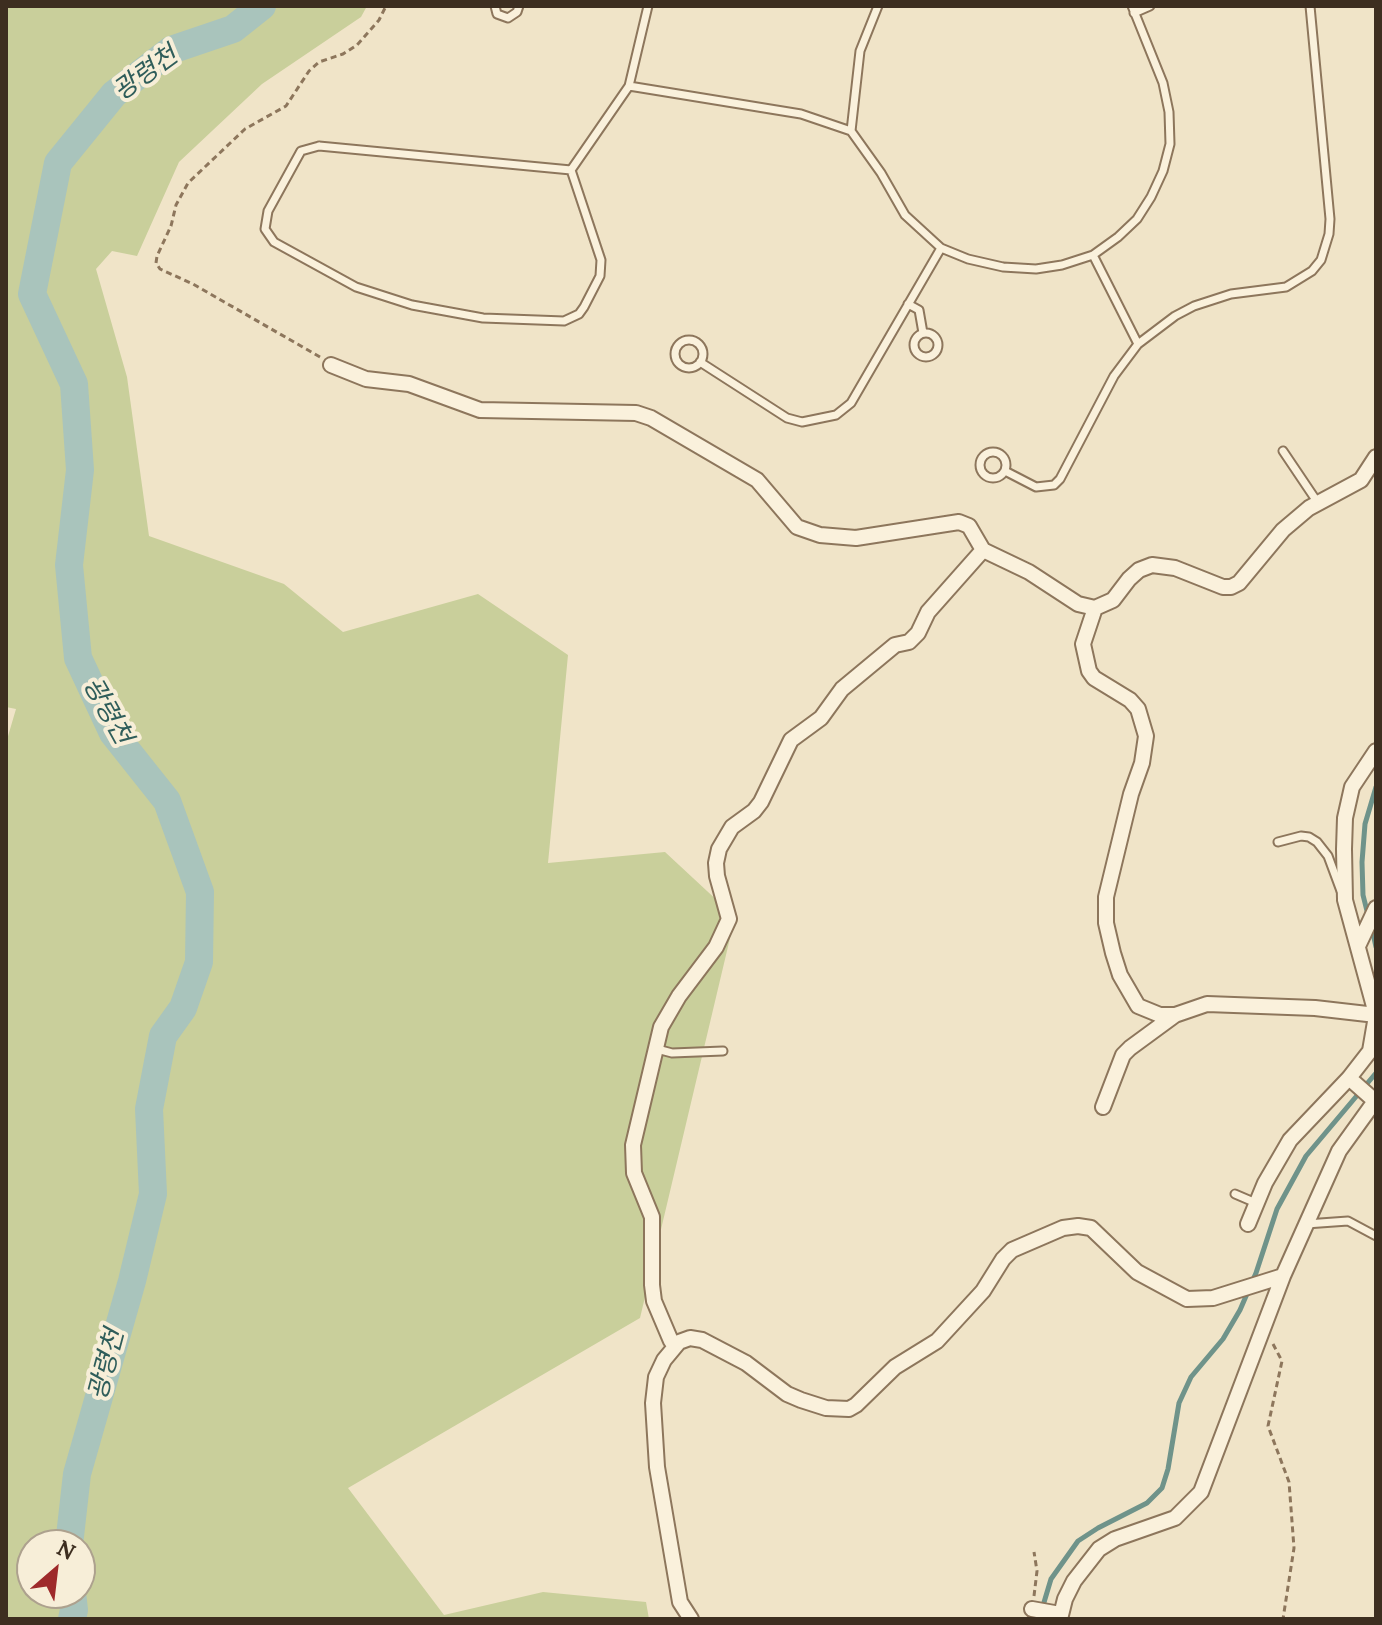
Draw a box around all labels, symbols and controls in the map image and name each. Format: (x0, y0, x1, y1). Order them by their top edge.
water label: 광령천 (108, 40, 184, 108)
water label: 광령천 (76, 672, 138, 750)
water label: 광령천 (83, 1326, 131, 1404)
north arrow (16, 1529, 96, 1609)
text: N (52, 1533, 80, 1566)

